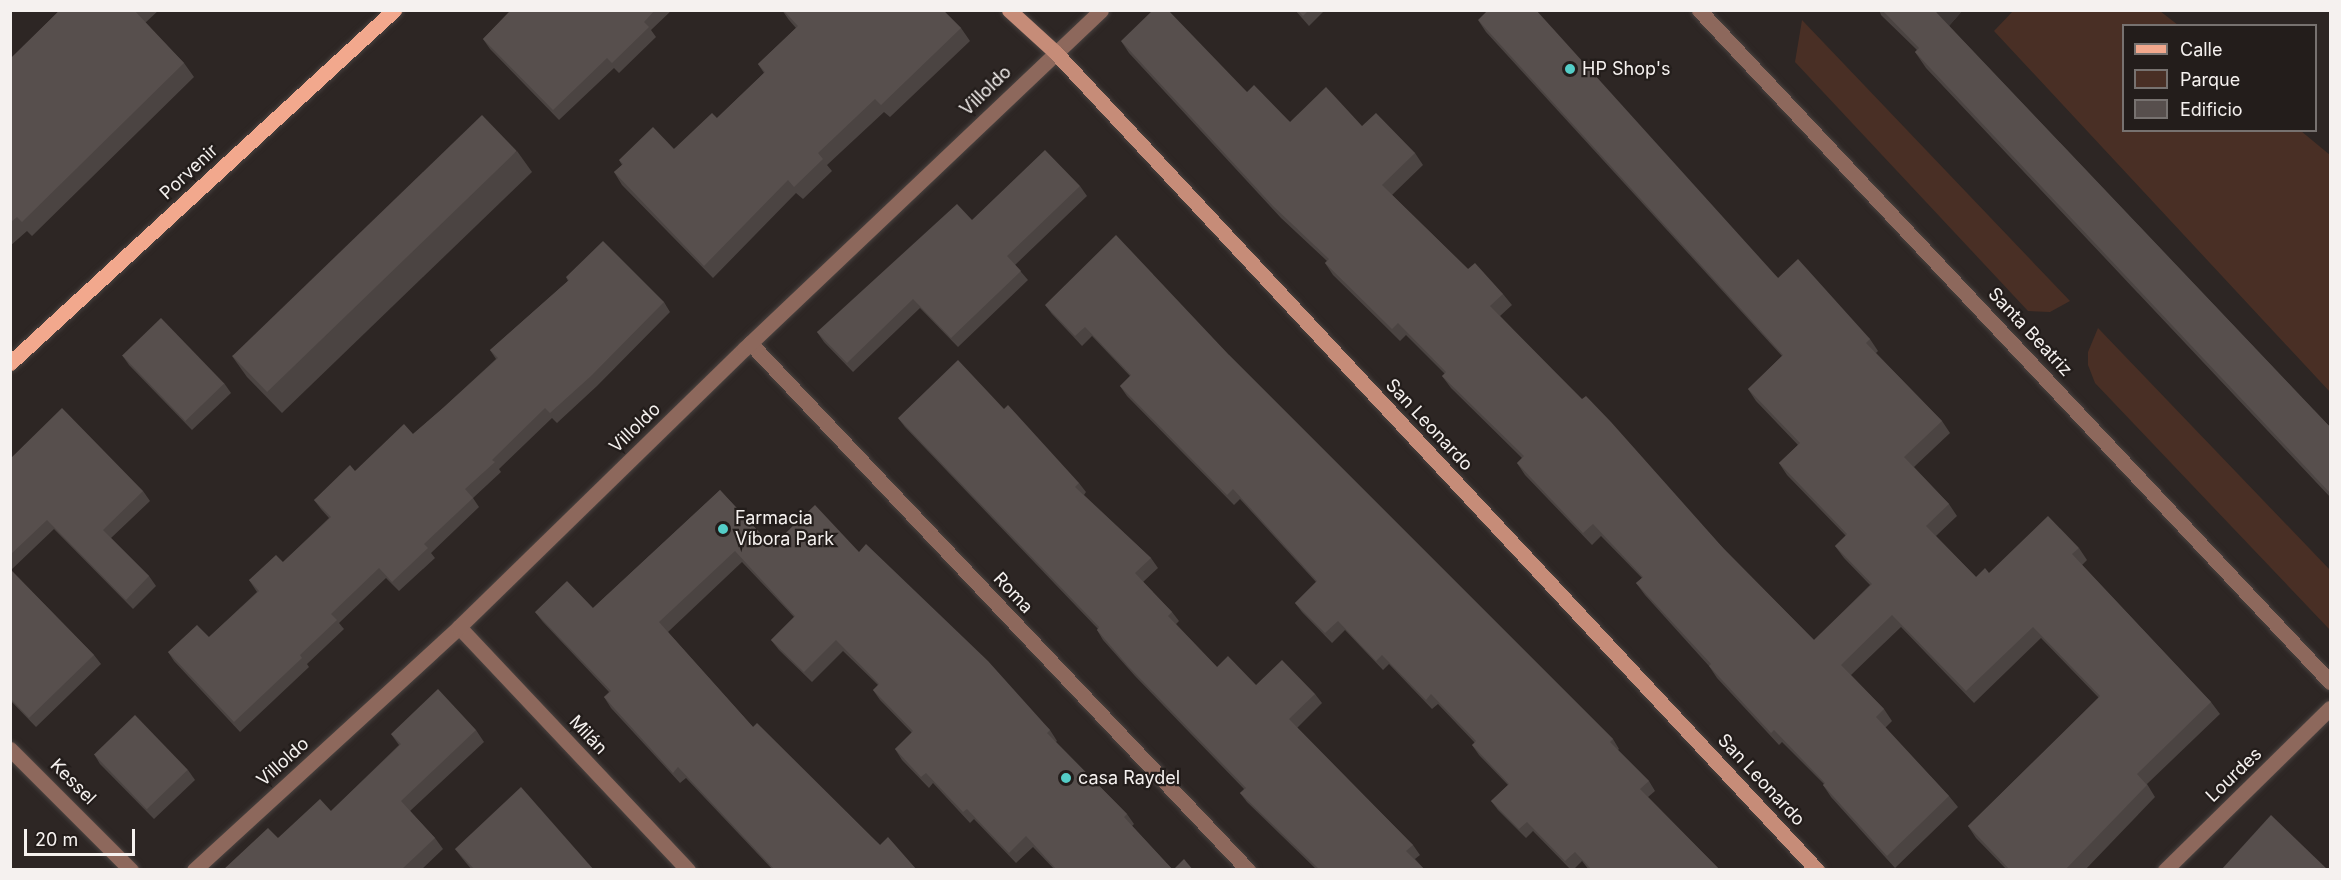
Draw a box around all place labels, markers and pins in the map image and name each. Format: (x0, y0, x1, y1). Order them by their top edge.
place label: HP Shop's (1582, 58, 1671, 80)
marker: HP Shop's (1563, 62, 1577, 76)
place label: Farmacia Víbora Park (735, 508, 834, 550)
marker: Farmacia Víbora Park (716, 522, 730, 536)
place label: casa Raydel (1078, 767, 1180, 789)
marker: casa Raydel (1059, 771, 1073, 785)

